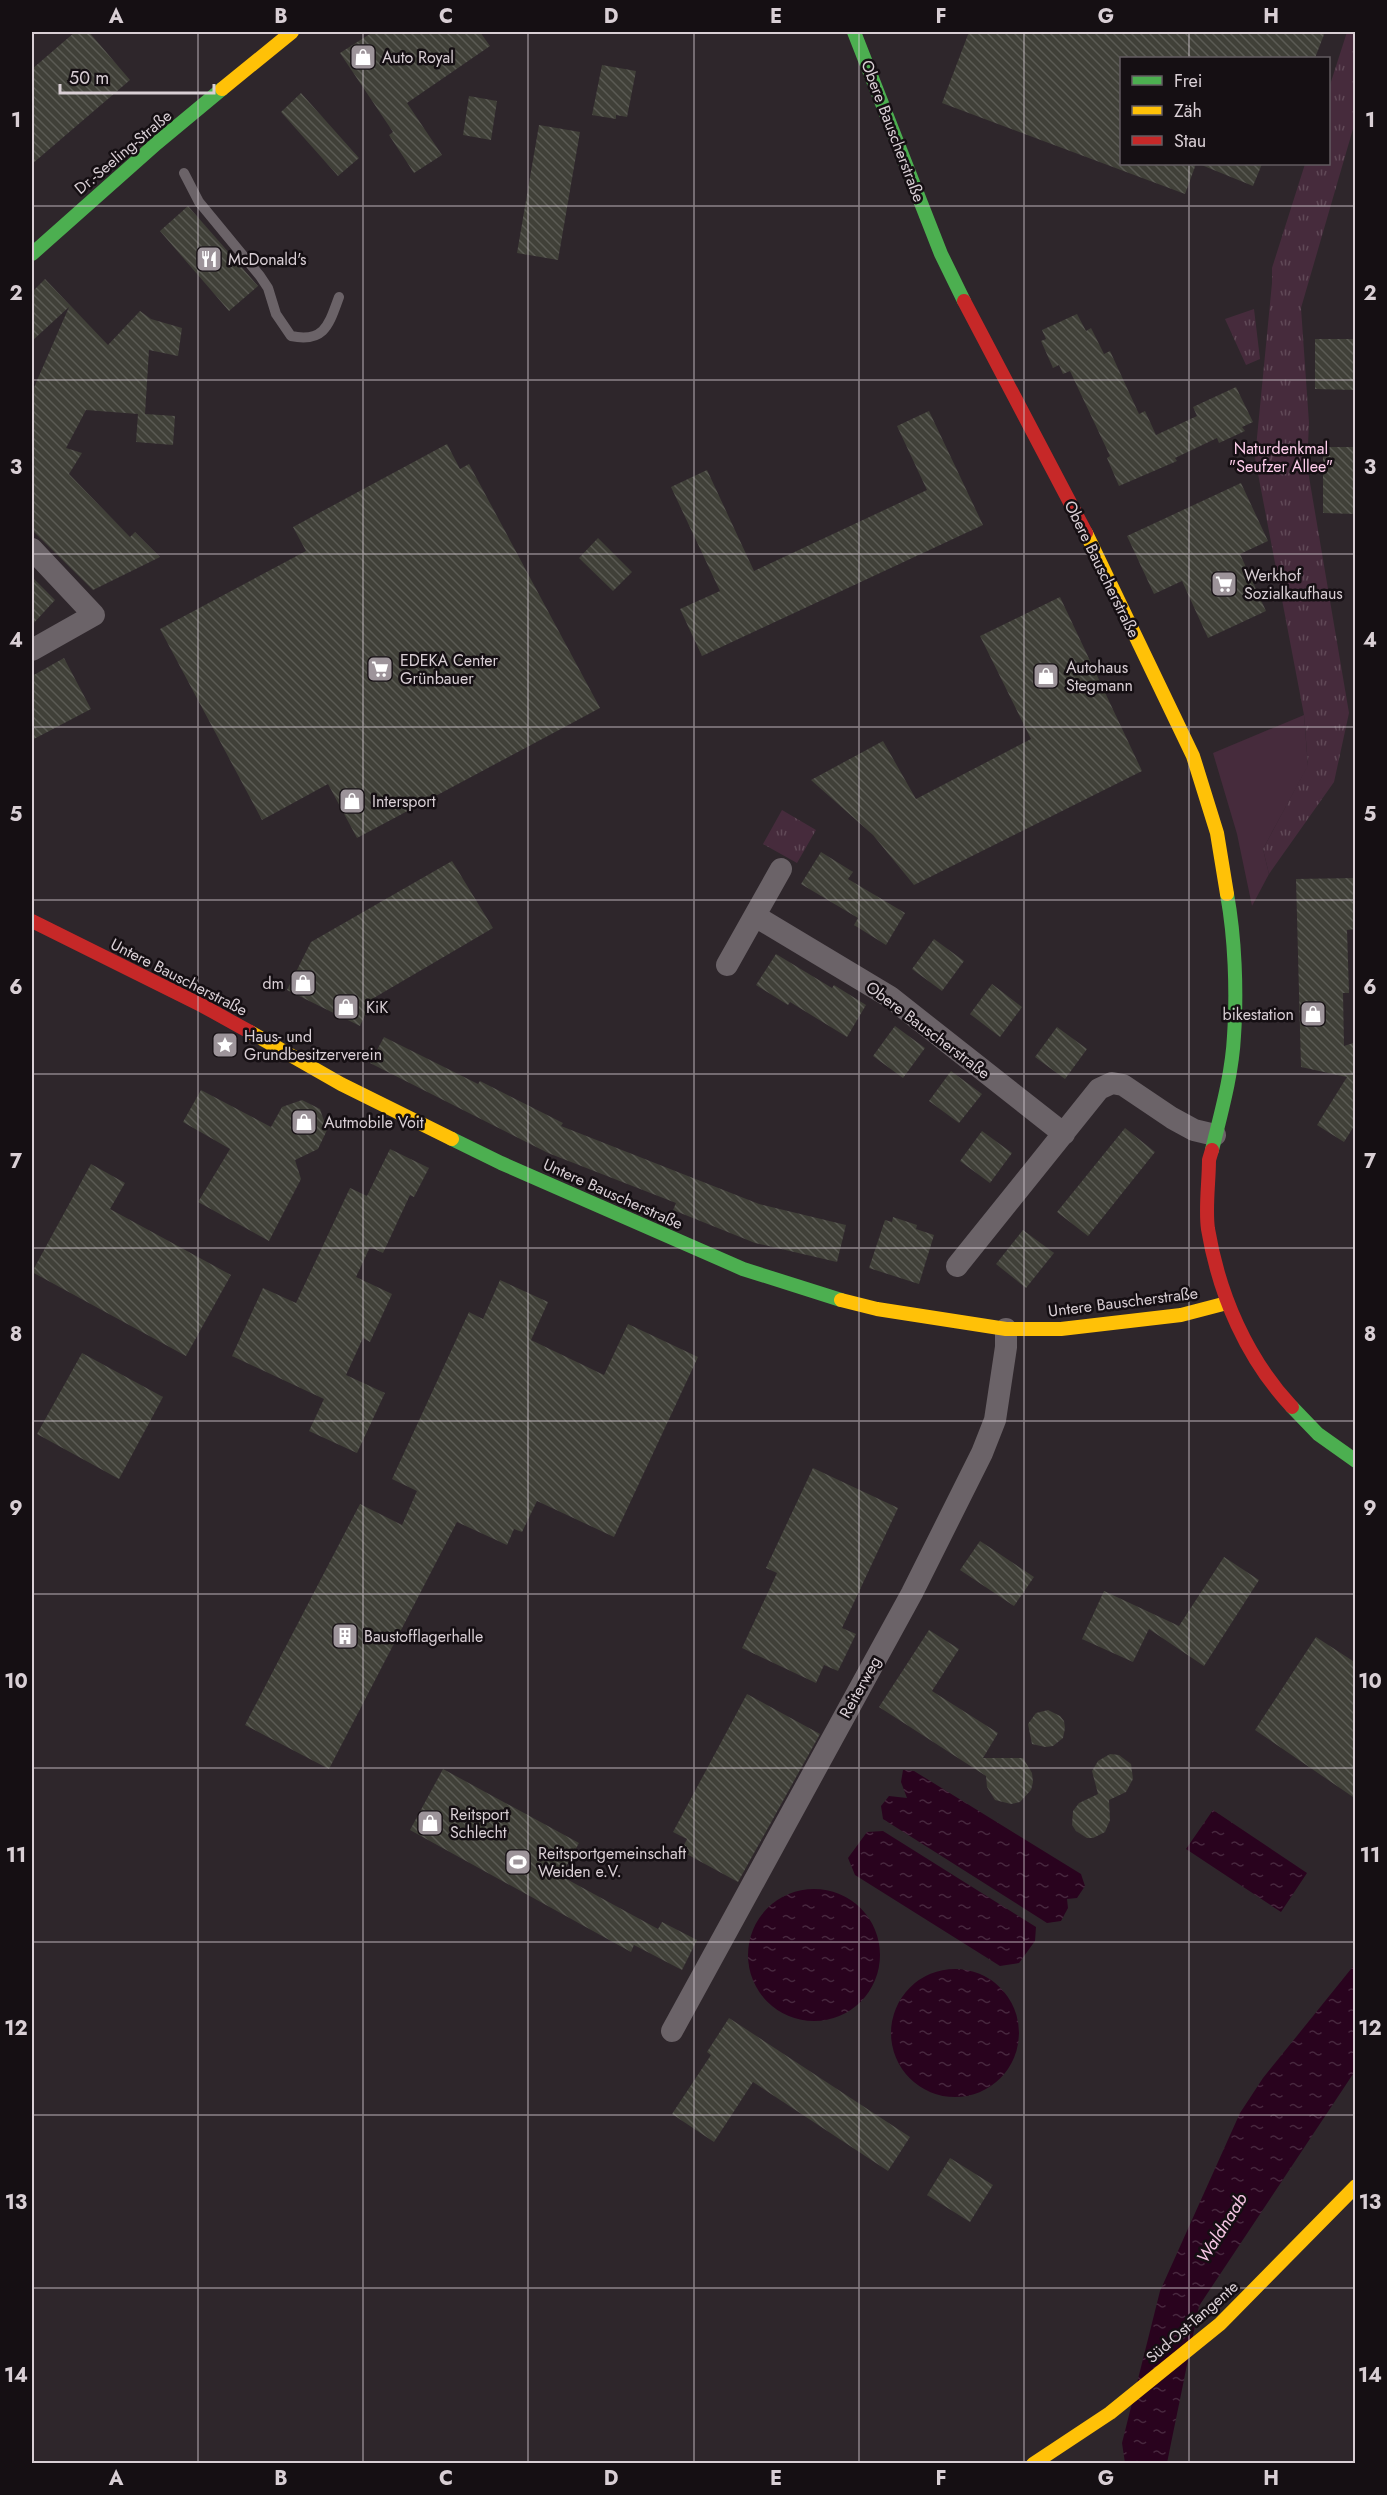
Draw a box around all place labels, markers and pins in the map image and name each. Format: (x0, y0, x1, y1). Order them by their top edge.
shop icon: Auto Royal (348, 42, 378, 72)
place label: Auto Royal (382, 46, 454, 69)
restaurant icon: McDonald's (194, 244, 224, 274)
place label: McDonald's (228, 248, 307, 271)
place label: Werkhof Sozialkaufhaus (1244, 564, 1343, 605)
supermarket icon: Werkhof Sozialkaufhaus (1209, 569, 1239, 599)
place label: EDEKA Center Grünbauer (400, 649, 499, 690)
supermarket icon: EDEKA Center Grünbauer (365, 654, 395, 684)
place label: Autohaus Stegmann (1066, 656, 1133, 697)
shop icon: Autohaus Stegmann (1031, 661, 1061, 691)
shop icon: Intersport (337, 786, 367, 816)
place label: Intersport (372, 790, 436, 813)
shop icon: dm (288, 968, 318, 998)
place label: dm (262, 972, 284, 995)
shop icon: KiK (331, 992, 361, 1022)
place label: KiK (366, 996, 388, 1019)
shop icon: bikestation (1298, 999, 1328, 1029)
place label: bikestation (1223, 1003, 1294, 1026)
place label: Haus- und Grundbesitzerverein (244, 1025, 382, 1066)
place icon: Haus- und Grundbesitzerverein (210, 1030, 240, 1060)
shop icon: Autmobile Voit (289, 1107, 319, 1137)
place label: Autmobile Voit (324, 1111, 424, 1134)
building icon: Baustofflagerhalle (330, 1621, 360, 1651)
place label: Baustofflagerhalle (364, 1625, 483, 1648)
place label: Reitsport Schlecht (450, 1803, 509, 1844)
shop icon: Reitsport Schlecht (415, 1808, 445, 1838)
place label: Reitsportgemeinschaft Weiden e.V. (538, 1842, 686, 1883)
sports icon: Reitsportgemeinschaft Weiden e.V. (503, 1847, 533, 1877)

